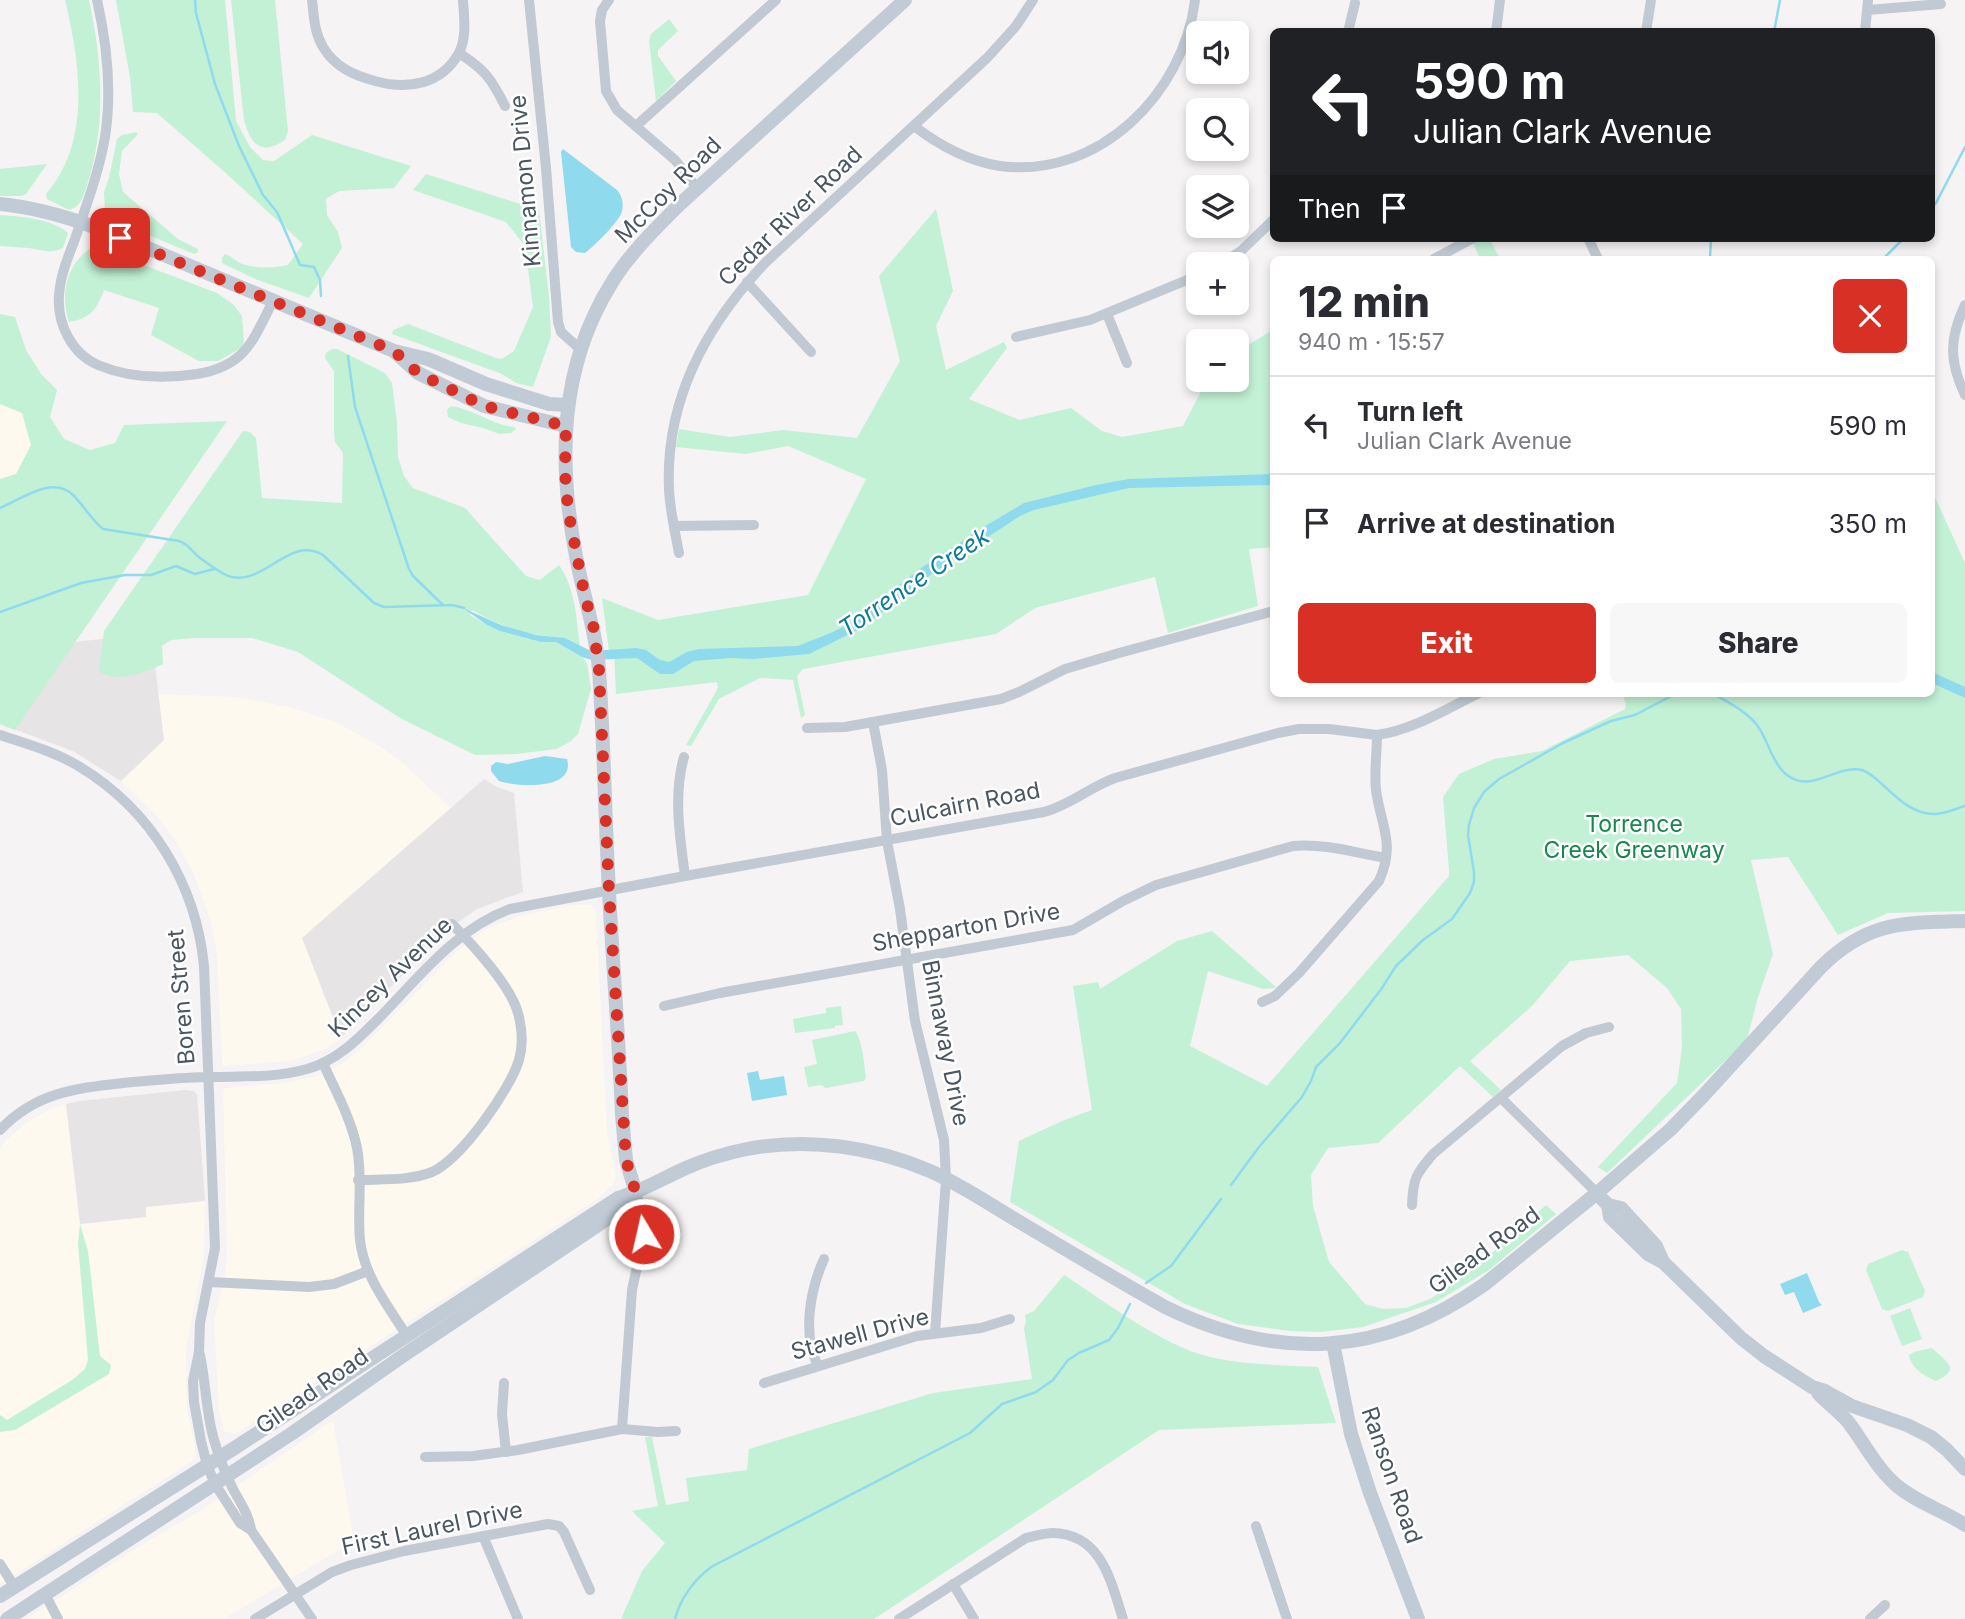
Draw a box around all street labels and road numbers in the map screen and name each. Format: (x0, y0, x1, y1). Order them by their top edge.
street label: Kinnamon Drive (504, 94, 546, 268)
street label: McCoy Road (609, 131, 727, 249)
street label: Cedar River Road (712, 140, 868, 292)
street label: Culcairn Road (888, 776, 1042, 832)
street label: Shepparton Drive (870, 897, 1062, 957)
street label: Kincey Avenue (322, 911, 458, 1043)
street label: Boren Street (161, 928, 201, 1066)
street label: Binnaway Drive (916, 958, 976, 1128)
street label: Gilead Road (1423, 1200, 1545, 1300)
street label: Stawell Drive (788, 1302, 932, 1366)
street label: Gilead Road (250, 1342, 374, 1440)
street label: Ranson Road (1356, 1403, 1428, 1547)
street label: First Laurel Drive (339, 1495, 525, 1561)

